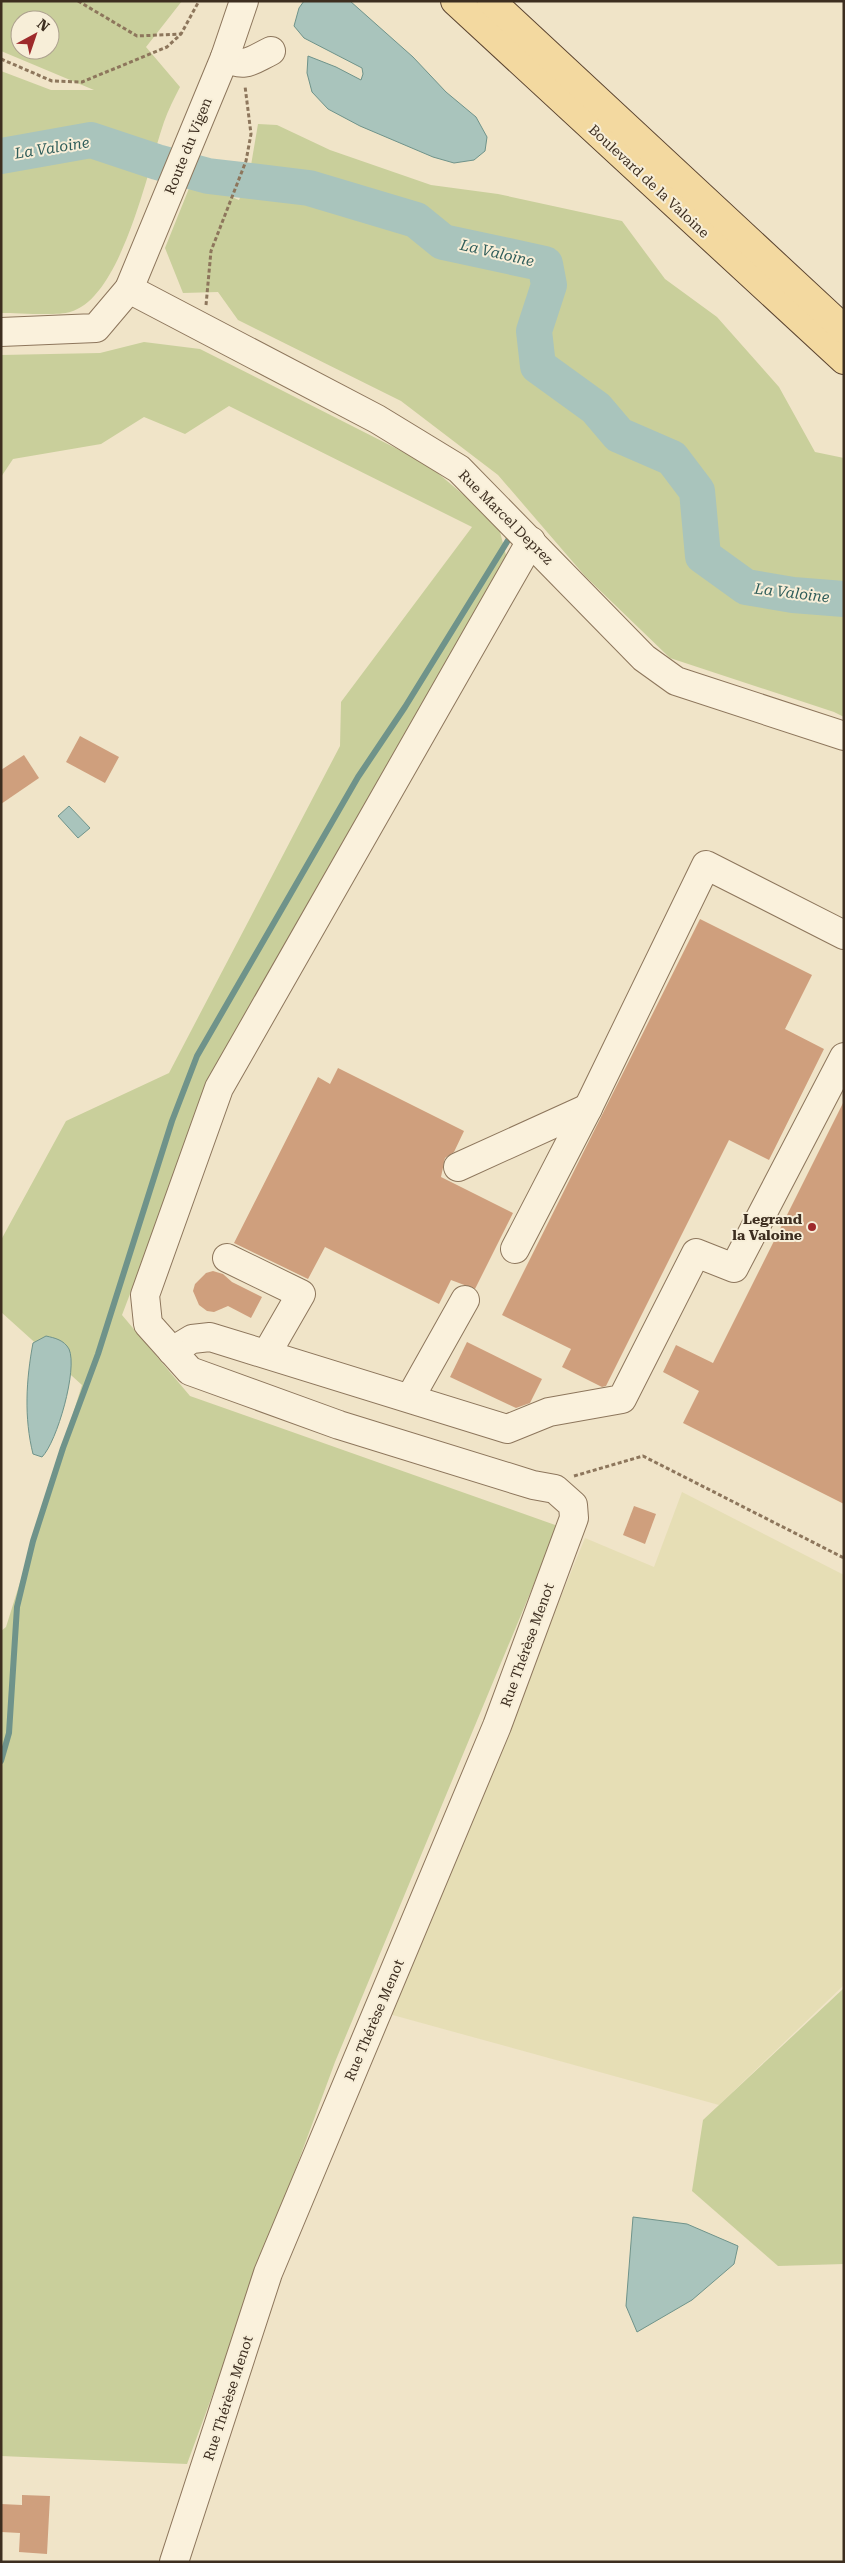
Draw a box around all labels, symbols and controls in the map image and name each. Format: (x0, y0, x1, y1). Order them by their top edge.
north arrow (10, 10, 60, 60)
text: N (34, 15, 53, 35)
street label: Route du Vigen (161, 95, 215, 197)
street label: Boulevard de la Valoine (586, 121, 713, 241)
water label: La Valoine (12, 133, 91, 163)
water label: La Valoine (457, 236, 536, 270)
street label: Rue Marcel Deprez (456, 467, 557, 568)
water label: La Valoine (753, 579, 831, 607)
place label: Legrand la Valoine (732, 1211, 803, 1243)
marker: Legrand la Valoine (806, 1221, 818, 1233)
street label: Rue Thérèse Menot (497, 1581, 557, 1709)
street label: Rue Thérèse Menot (341, 1957, 407, 2083)
street label: Rue Thérèse Menot (200, 2334, 256, 2462)

